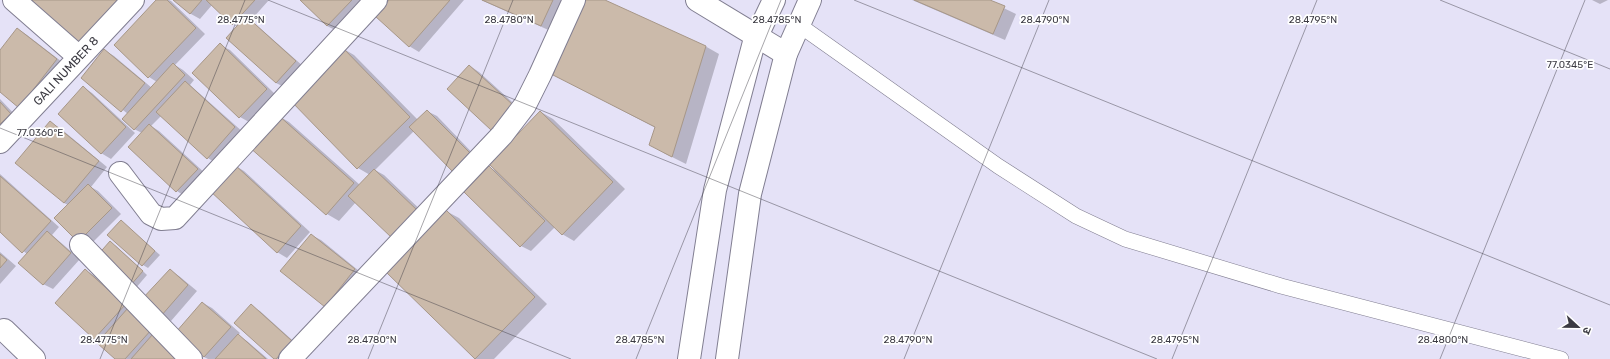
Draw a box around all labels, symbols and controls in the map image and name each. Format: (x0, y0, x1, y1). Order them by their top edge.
text: 28.4775°N (217, 14, 265, 26)
text: 28.4780°N (484, 14, 534, 26)
text: 28.4785°N (753, 14, 801, 26)
text: 28.4790°N (1021, 14, 1069, 26)
text: 28.4795°N (1289, 14, 1337, 26)
street label: GALI NUMBER 8 (31, 34, 101, 108)
text: 77.0345°E (1547, 59, 1593, 71)
text: 77.0360°E (17, 127, 63, 139)
north arrow (1558, 307, 1598, 347)
text: उ (1579, 325, 1594, 336)
text: 28.4775°N (80, 334, 128, 346)
text: 28.4780°N (347, 334, 397, 346)
text: 28.4785°N (616, 334, 664, 346)
text: 28.4790°N (884, 334, 932, 346)
text: 28.4795°N (1151, 334, 1199, 346)
text: 28.4800°N (1418, 334, 1468, 346)

